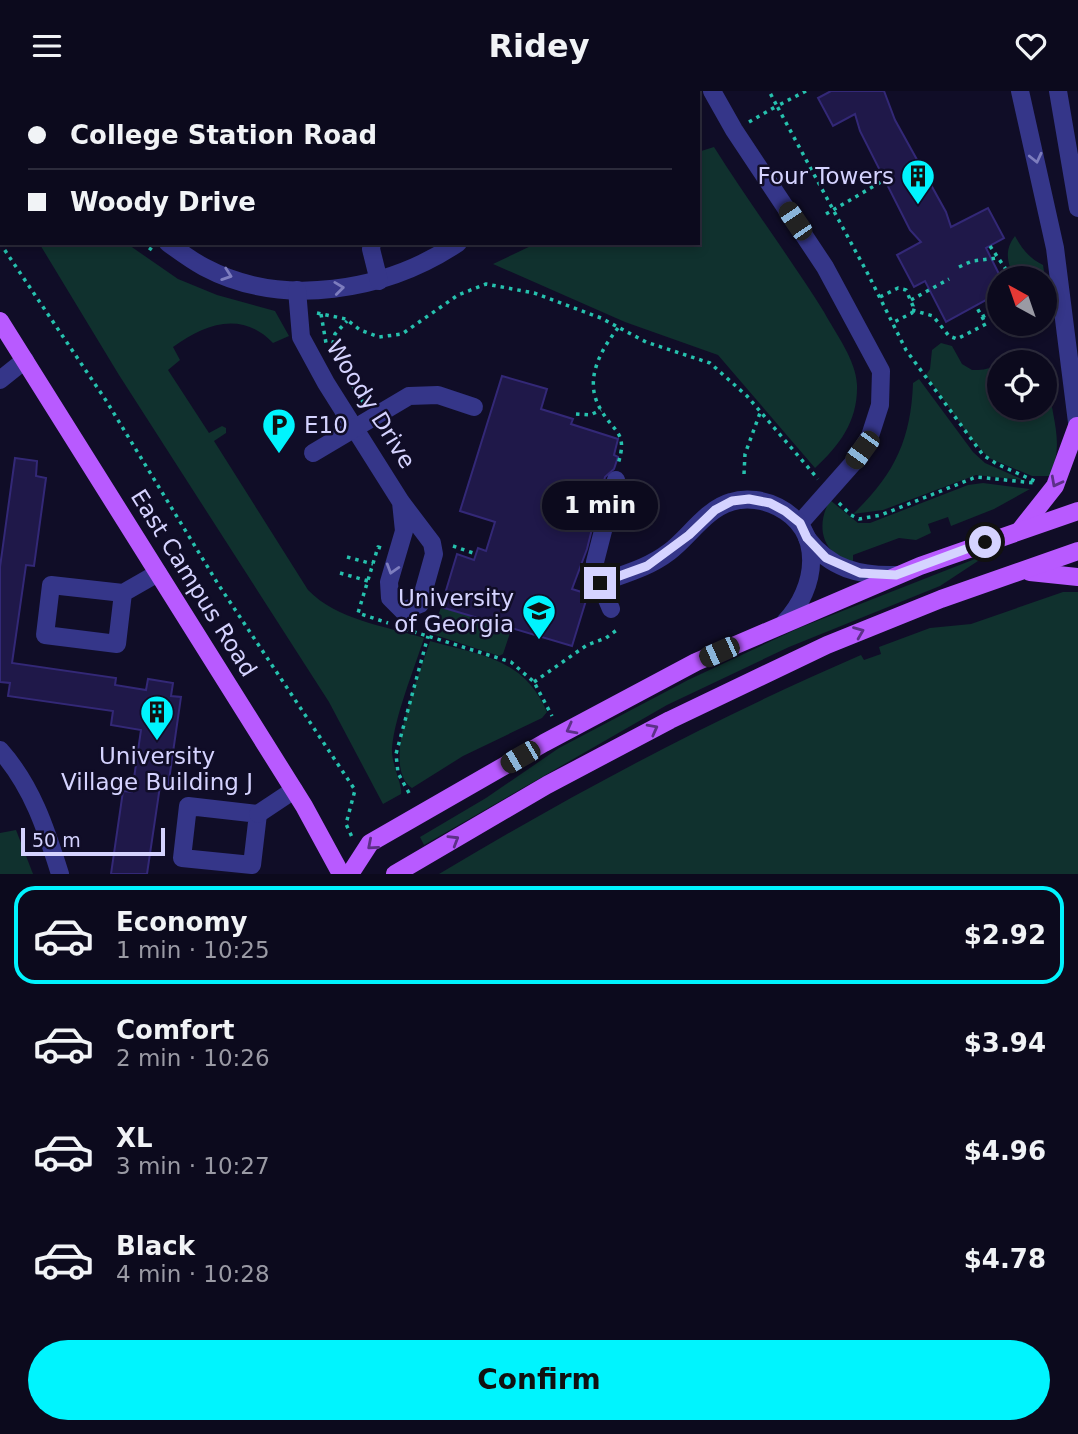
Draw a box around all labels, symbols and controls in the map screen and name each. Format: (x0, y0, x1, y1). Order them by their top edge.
icon: menu (28, 27, 66, 65)
text: Ridey (488, 27, 590, 65)
icon: heart (1012, 27, 1050, 65)
text: College Station Road (70, 120, 377, 150)
one-way arrow (1027, 152, 1042, 164)
building icon: Four Towers (899, 157, 937, 206)
place label: Four Towers (758, 163, 894, 189)
text: Woody Drive (70, 187, 256, 217)
car (775, 198, 816, 244)
north arrow (987, 266, 1057, 336)
map controls (987, 266, 1057, 420)
one-way arrow (221, 267, 233, 281)
one-way arrow (333, 281, 344, 296)
street label: Woody Drive (321, 335, 421, 473)
button: locate (987, 350, 1057, 420)
parking icon: E10 (260, 406, 298, 455)
place label: E10 (304, 412, 348, 438)
car (842, 427, 883, 473)
one-way arrow (1051, 475, 1064, 488)
callout: 1 min (542, 482, 658, 531)
street label: East Campus Road (126, 485, 262, 681)
text: 1 min (564, 492, 636, 518)
route start (969, 526, 1001, 558)
one-way arrow (386, 562, 401, 574)
route end (584, 567, 616, 599)
place label: University of Georgia (394, 585, 514, 637)
school or university icon: University of Georgia (520, 592, 558, 641)
one-way arrow (852, 626, 864, 640)
car (696, 634, 743, 670)
building icon: University Village Building J (138, 693, 176, 742)
one-way arrow (565, 720, 578, 734)
one-way arrow (646, 724, 658, 737)
car (497, 737, 544, 777)
place label: University Village Building J (61, 743, 253, 795)
scale bar (21, 825, 164, 857)
text: 50 m (32, 829, 81, 851)
one-way arrow (447, 835, 460, 848)
one-way arrow (367, 837, 380, 849)
icon: car (32, 904, 95, 967)
text: Economy (116, 907, 247, 937)
text: $2.92 (964, 920, 1046, 950)
text: 1 min · 10:25 (116, 937, 270, 963)
icon: car (32, 1012, 95, 1075)
text: Comfort (116, 1015, 234, 1045)
text: $3.94 (964, 1028, 1046, 1058)
text: 2 min · 10:26 (116, 1045, 270, 1071)
icon: car (32, 1120, 95, 1183)
text: XL (116, 1123, 153, 1153)
text: $4.96 (964, 1136, 1046, 1166)
text: 3 min · 10:27 (116, 1153, 270, 1179)
icon: car (32, 1228, 95, 1291)
text: Black (116, 1231, 195, 1261)
text: $4.78 (964, 1244, 1046, 1274)
text: 4 min · 10:28 (116, 1261, 270, 1287)
button: Confirm (28, 1340, 1050, 1420)

